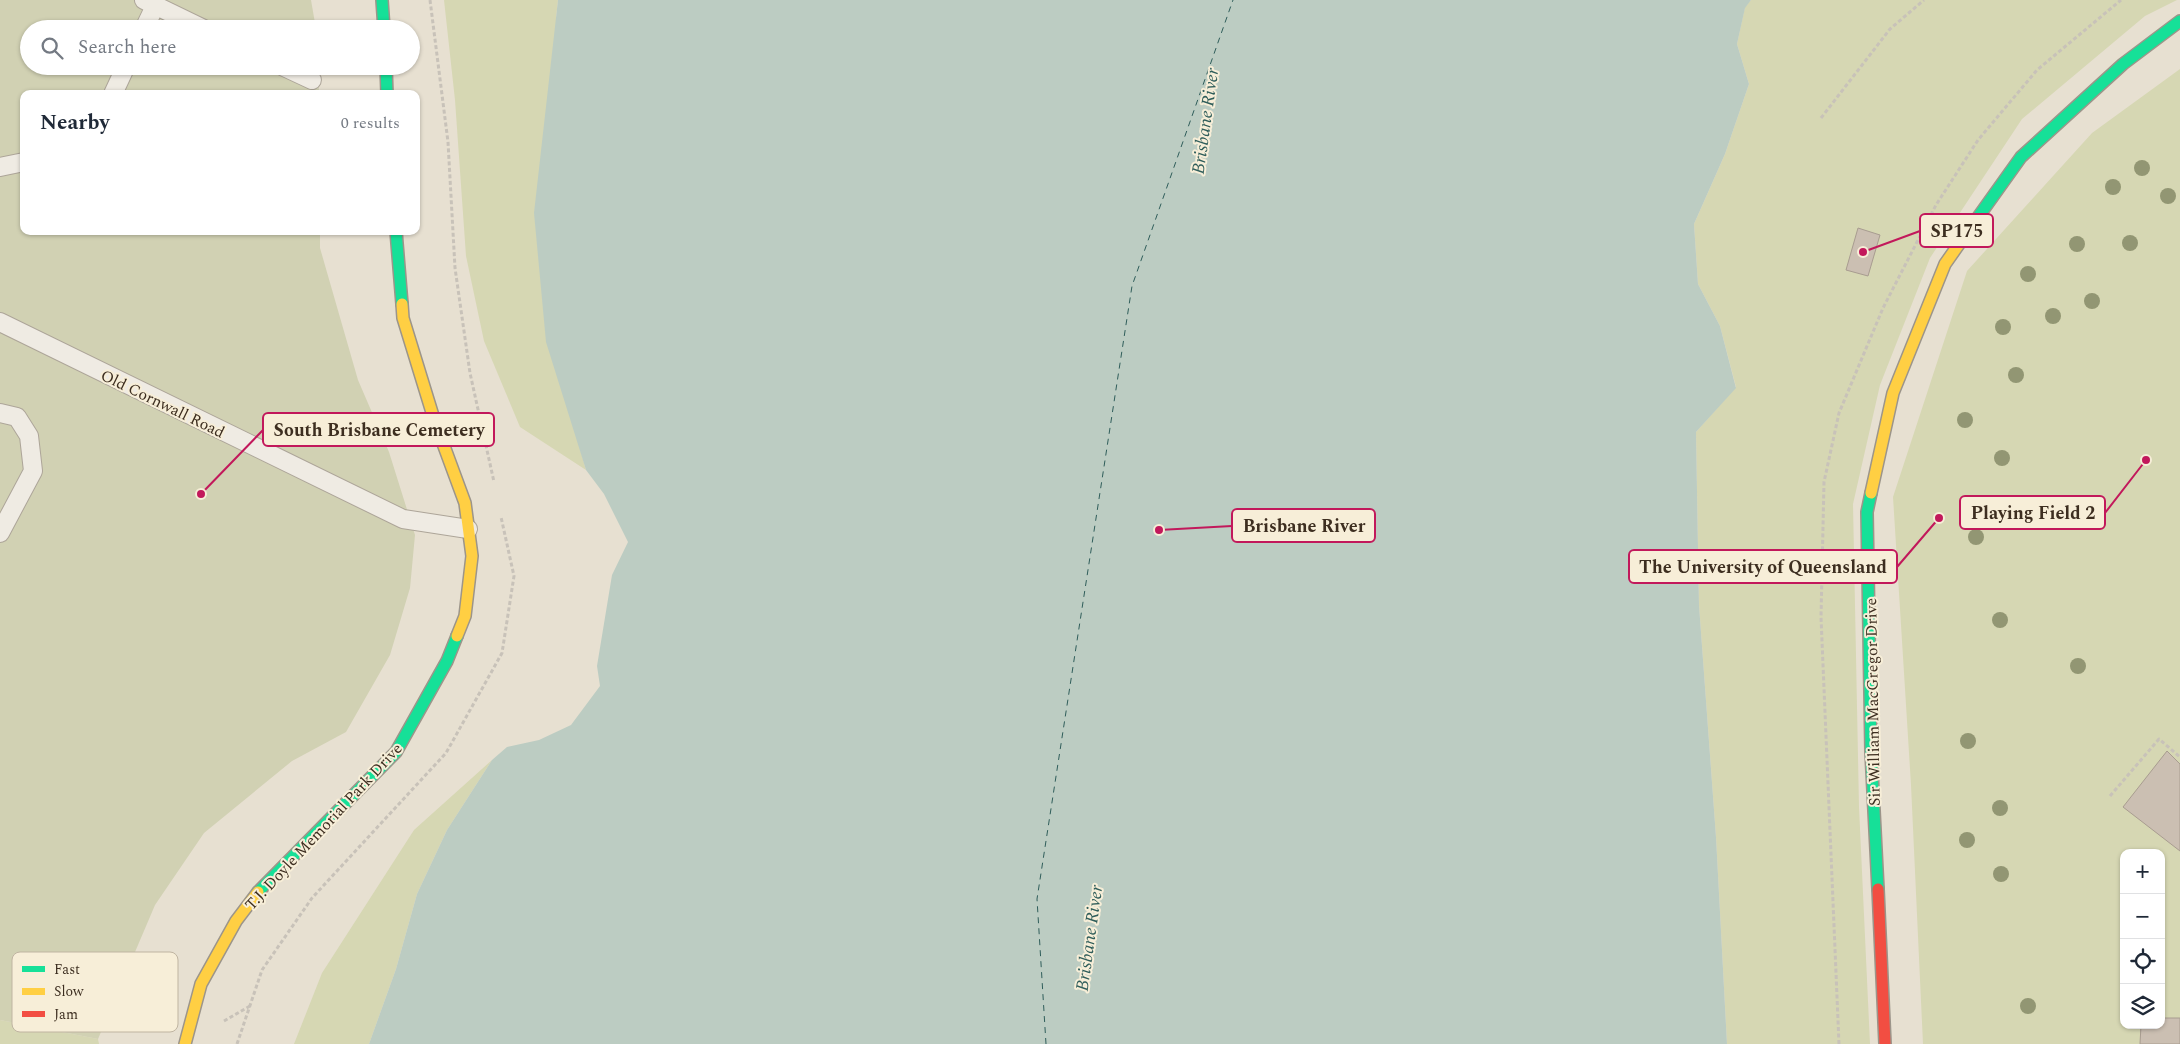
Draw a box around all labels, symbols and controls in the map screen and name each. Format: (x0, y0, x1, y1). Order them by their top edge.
search box (20, 20, 420, 75)
text: Search here (78, 33, 177, 62)
icon: search (38, 34, 66, 62)
water label: Brisbane River (1185, 66, 1226, 176)
text: Nearby (40, 107, 110, 139)
text: 0 results (341, 111, 400, 135)
callout: SP175 (1920, 214, 1993, 247)
text: SP175 (1931, 218, 1983, 245)
street label: Old Cornwall Road (96, 363, 229, 444)
callout: South Brisbane Cemetery (263, 413, 494, 446)
text: South Brisbane Cemetery (273, 417, 486, 444)
callout: Playing Field 2 (1960, 496, 2105, 529)
text: Playing Field 2 (1971, 500, 2095, 527)
callout: Brisbane River (1232, 509, 1375, 542)
text: Brisbane River (1243, 513, 1366, 540)
callout: The University of Queensland (1629, 550, 1897, 583)
text: The University of Queensland (1639, 554, 1887, 581)
street label: Sir William MacGregor Drive (1859, 598, 1887, 806)
street label: T.J. Doyle Memorial Park Drive (239, 737, 408, 916)
map controls (2120, 849, 2165, 1029)
button: + (2120, 849, 2165, 894)
water label: Brisbane River (1069, 883, 1110, 993)
button: − (2120, 894, 2165, 939)
button: locate (2120, 939, 2165, 984)
legend (12, 952, 178, 1032)
text: Fast (54, 959, 80, 980)
text: Slow (54, 981, 84, 1002)
button: layers (2120, 984, 2165, 1029)
text: Jam (54, 1004, 78, 1025)

